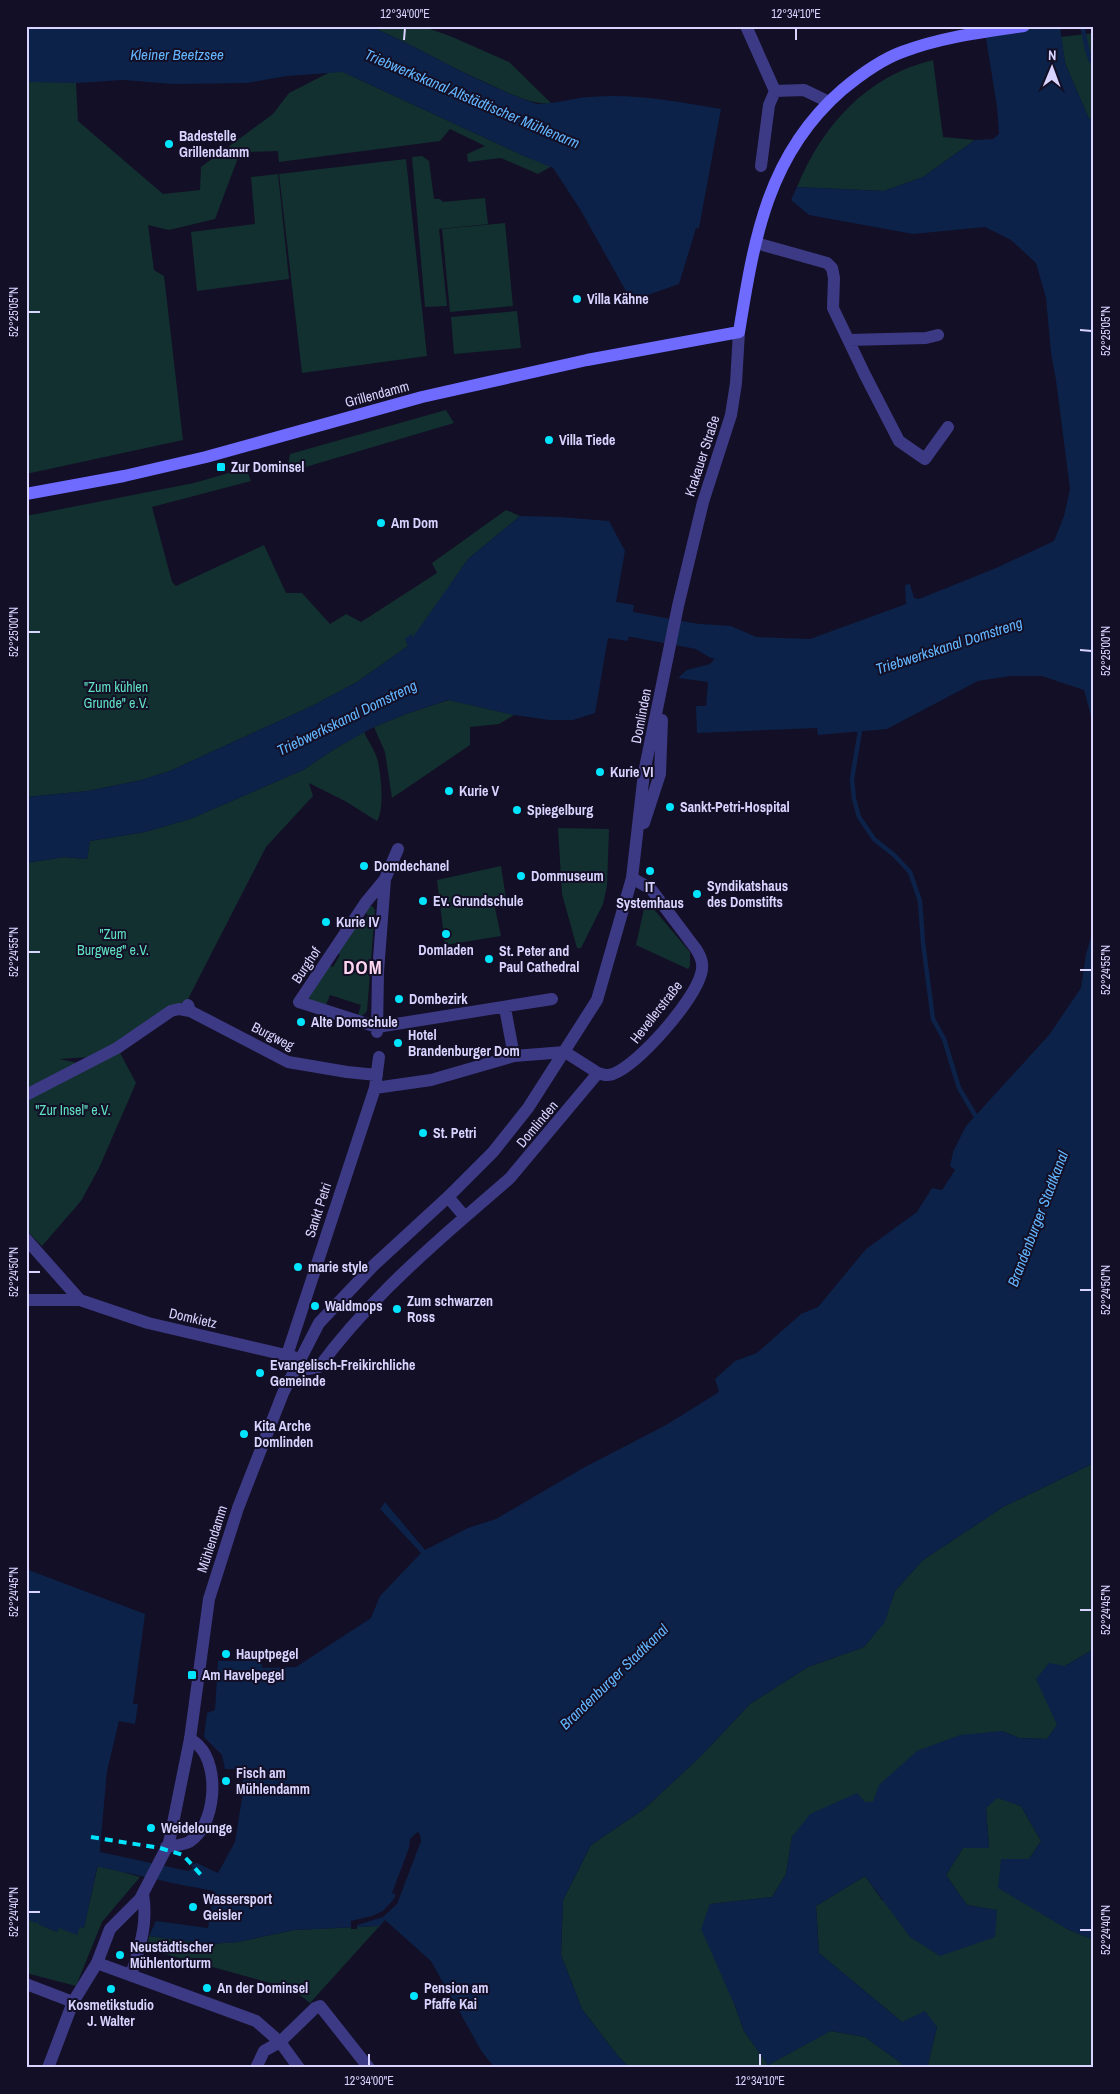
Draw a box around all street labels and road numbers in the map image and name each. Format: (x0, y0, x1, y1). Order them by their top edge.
street label: Grillendamm (343, 377, 411, 411)
street label: Krakauer Straße (680, 413, 724, 499)
street label: Domlinden (627, 687, 655, 745)
street label: Burghof (287, 943, 325, 987)
street label: Hevellerstraße (626, 977, 686, 1047)
street label: Burgweg (249, 1018, 298, 1055)
street label: Domlinden (512, 1097, 562, 1151)
street label: Sankt Petri (301, 1180, 335, 1240)
street label: Domkietz (167, 1304, 219, 1332)
street label: Mühlendamm (193, 1503, 231, 1575)

